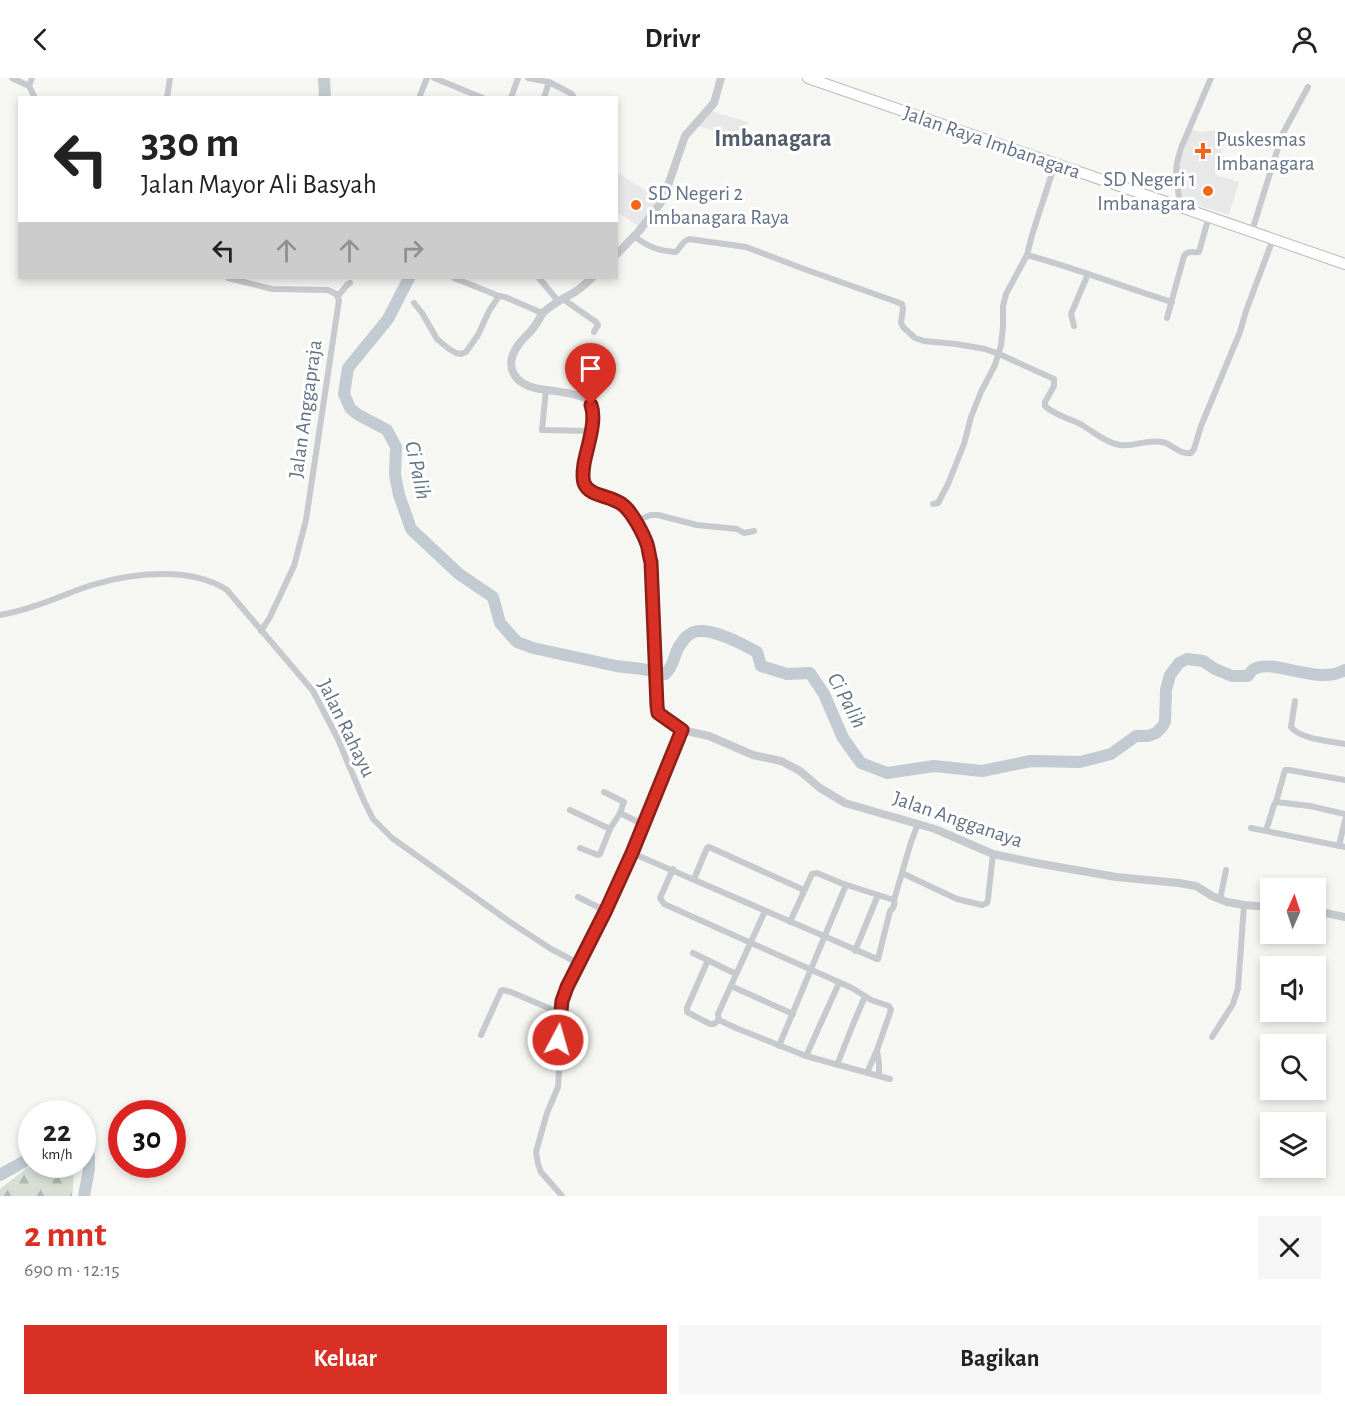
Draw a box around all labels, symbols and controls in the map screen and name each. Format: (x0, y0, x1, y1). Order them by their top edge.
icon: back (24, 23, 57, 56)
icon: person (1288, 23, 1321, 56)
text: Drivr (645, 25, 700, 52)
street label: Jalan Raya Imbanagara (900, 102, 1083, 183)
icon: left (42, 120, 120, 198)
text: 330 m (141, 122, 239, 164)
district label: Imbanagara (714, 127, 832, 151)
place label: Puskesmas Imbanagara (1216, 129, 1315, 174)
marker: Puskesmas Imbanagara (1194, 142, 1212, 160)
place label: SD Negeri 1 Imbanagara (1097, 169, 1196, 214)
text: Jalan Mayor Ali Basyah (141, 171, 377, 198)
place label: SD Negeri 2 Imbanagara Raya (648, 183, 790, 228)
marker: SD Negeri 1 Imbanagara (1201, 184, 1215, 198)
marker: SD Negeri 2 Imbanagara Raya (629, 198, 643, 212)
icon: left (207, 234, 240, 267)
icon: ahead (270, 234, 303, 267)
icon: ahead (333, 234, 366, 267)
icon: right (396, 234, 429, 267)
street label: Jalan Anggapraja (285, 338, 326, 480)
pin (565, 343, 616, 405)
icon: arrive (574, 352, 607, 385)
water label: Ci Palih (401, 439, 435, 502)
water label: Ci Palih (823, 669, 871, 732)
street label: Jalan Rahayu (314, 676, 379, 781)
street label: Jalan Angganaya (890, 787, 1026, 852)
north arrow (1260, 878, 1326, 944)
map controls (1260, 878, 1326, 1178)
button: sound (1260, 956, 1326, 1022)
position arrow (526, 1008, 590, 1072)
button: search (1260, 1034, 1326, 1100)
speed limit sign: 30 (108, 1100, 186, 1178)
button: layers (1260, 1112, 1326, 1178)
text: 22 (43, 1117, 71, 1147)
text: km/h (42, 1147, 72, 1162)
button: close (1258, 1216, 1321, 1279)
text: 2 mnt (24, 1217, 106, 1253)
text: 690 m · 12:15 (24, 1260, 120, 1280)
button: Keluar (24, 1325, 667, 1394)
button: Bagikan (679, 1325, 1321, 1394)

